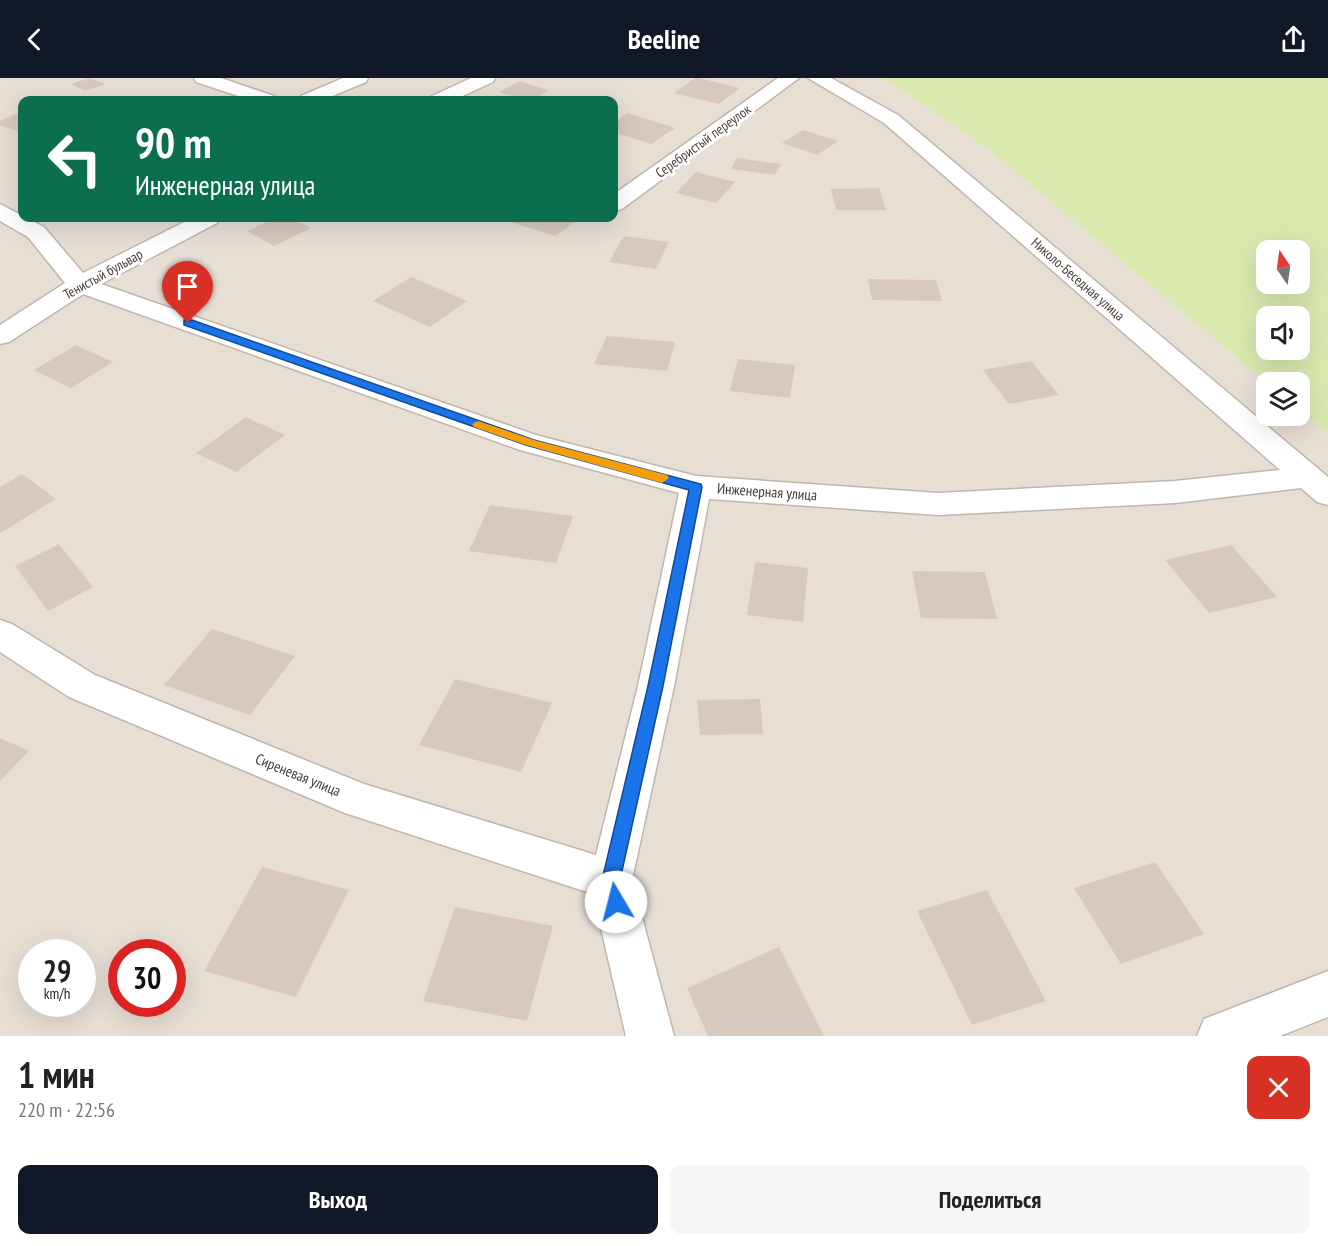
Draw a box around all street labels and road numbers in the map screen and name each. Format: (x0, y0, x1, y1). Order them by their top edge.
street label: Серебристый переулок (652, 100, 755, 182)
street label: Николо-Беседная улица (1028, 234, 1128, 324)
street label: Тенистый бульвар (60, 245, 146, 303)
street label: Инженерная улица (716, 479, 818, 504)
street label: Сиреневая улица (253, 749, 344, 800)

